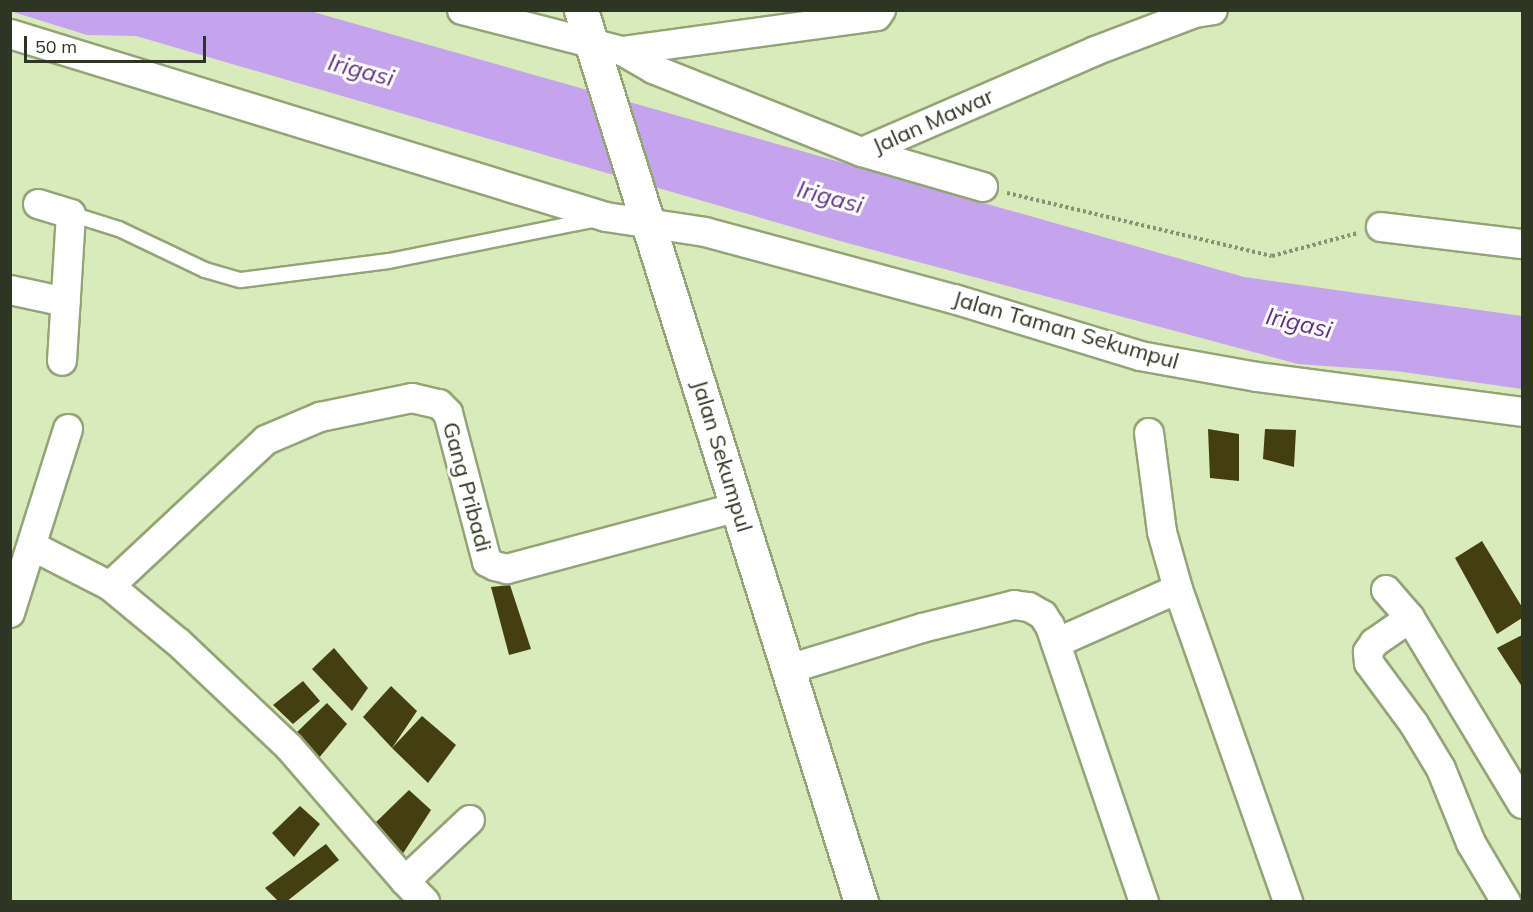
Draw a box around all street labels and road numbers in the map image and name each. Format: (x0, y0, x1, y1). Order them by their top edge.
street label: Jalan Mawar (868, 83, 998, 159)
street label: Jalan Taman Sekumpul (950, 285, 1182, 375)
street label: Jalan Sekumpul (686, 377, 758, 535)
street label: Gang Pribadi (437, 419, 497, 555)

